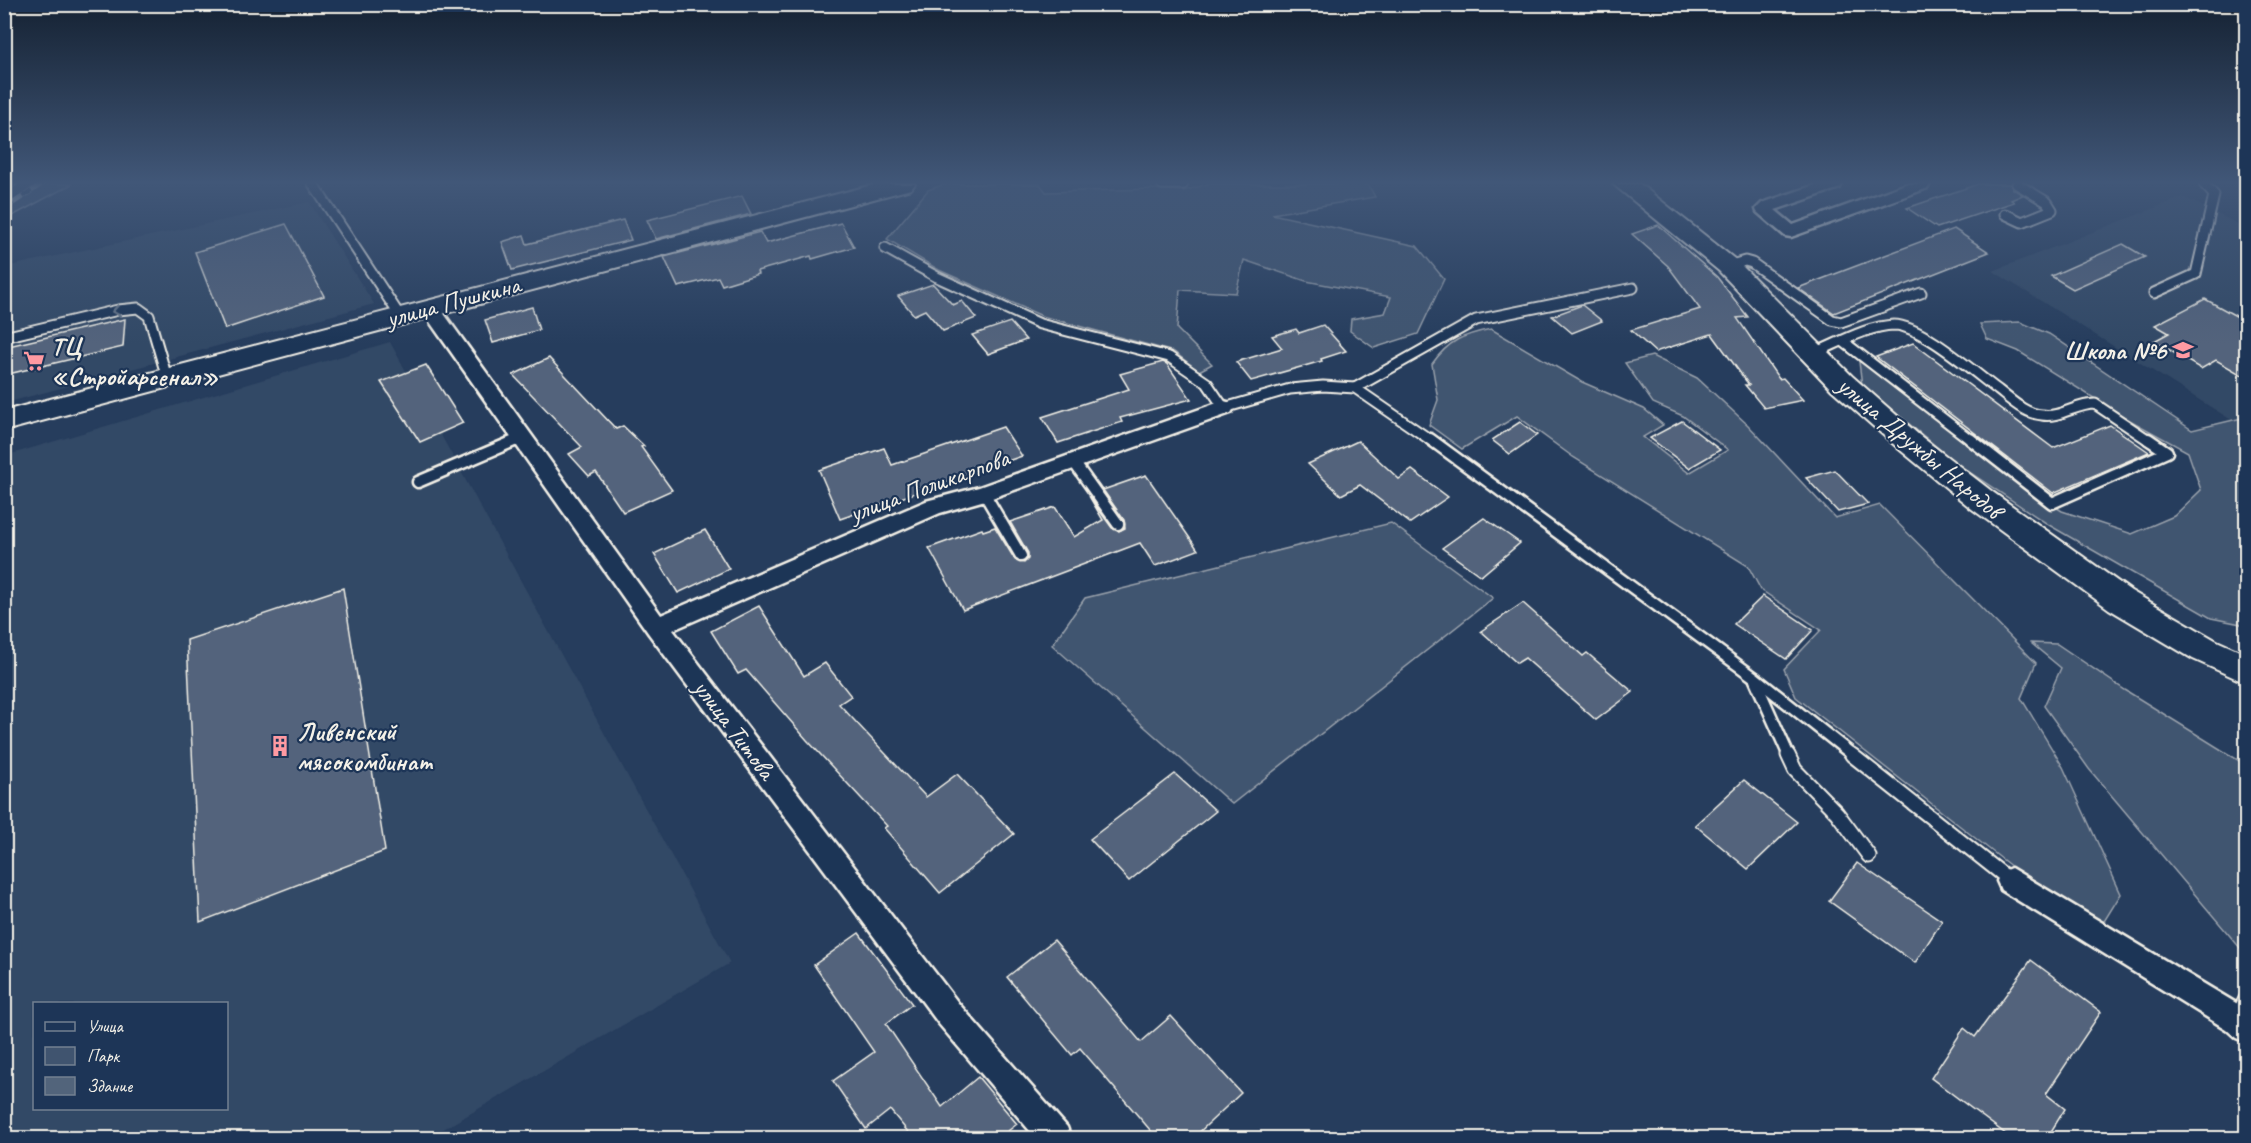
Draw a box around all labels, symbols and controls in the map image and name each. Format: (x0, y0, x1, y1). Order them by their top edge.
street label: улица Пушкина (381, 267, 526, 336)
one-way arrow (111, 304, 121, 317)
place label: ТЦ «Стройарсенал» (51, 330, 219, 393)
place label: Школа №6 (2064, 334, 2168, 367)
school or university icon: Школа №6 (2171, 338, 2195, 362)
supermarket icon: ТЦ «Стройарсенал» (22, 349, 46, 373)
street label: улица Дружбы Народов (1829, 368, 2013, 529)
street label: улица Поликарпова (843, 441, 1015, 530)
street label: улица Титова (685, 671, 785, 788)
place label: Ливенский мясокомбинат (297, 715, 434, 778)
building icon: Ливенский мясокомбинат (268, 734, 292, 758)
legend (33, 1002, 228, 1110)
text: Улица (87, 1015, 124, 1037)
text: Парк (87, 1045, 121, 1067)
text: Здание (87, 1075, 133, 1097)

